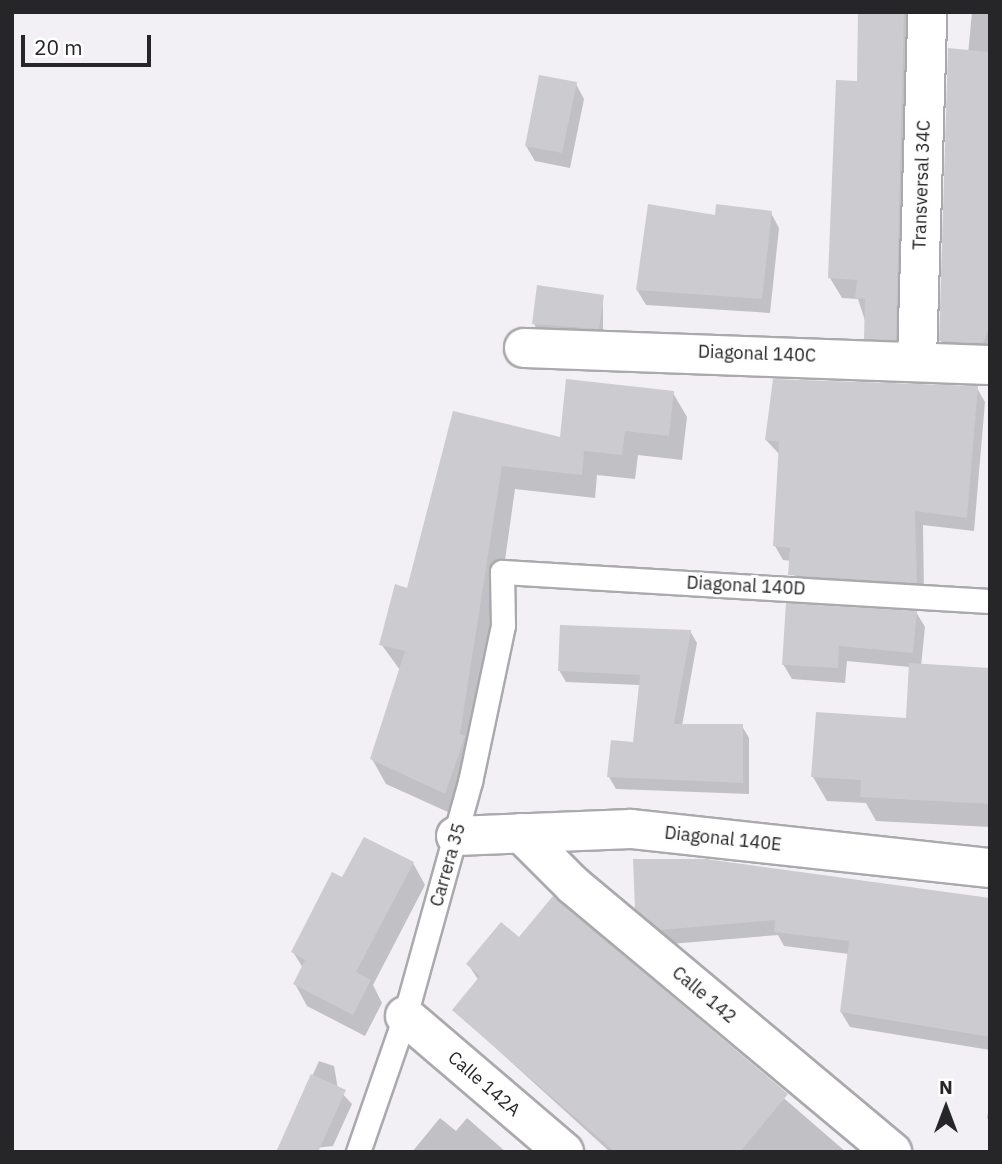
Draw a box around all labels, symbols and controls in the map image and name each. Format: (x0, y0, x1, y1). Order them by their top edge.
scale bar (24, 21, 154, 65)
text: 20 m (34, 33, 83, 61)
street label: Transversal 34C (909, 120, 935, 250)
street label: Diagonal 140C (698, 341, 816, 367)
street label: Diagonal 140D (686, 572, 806, 600)
street label: Carrera 35 (426, 821, 470, 909)
street label: Diagonal 140E (663, 822, 783, 856)
street label: Calle 142 (668, 962, 740, 1028)
street label: Calle 142A (443, 1047, 525, 1121)
north arrow (911, 1073, 981, 1143)
text: N (939, 1075, 953, 1099)

